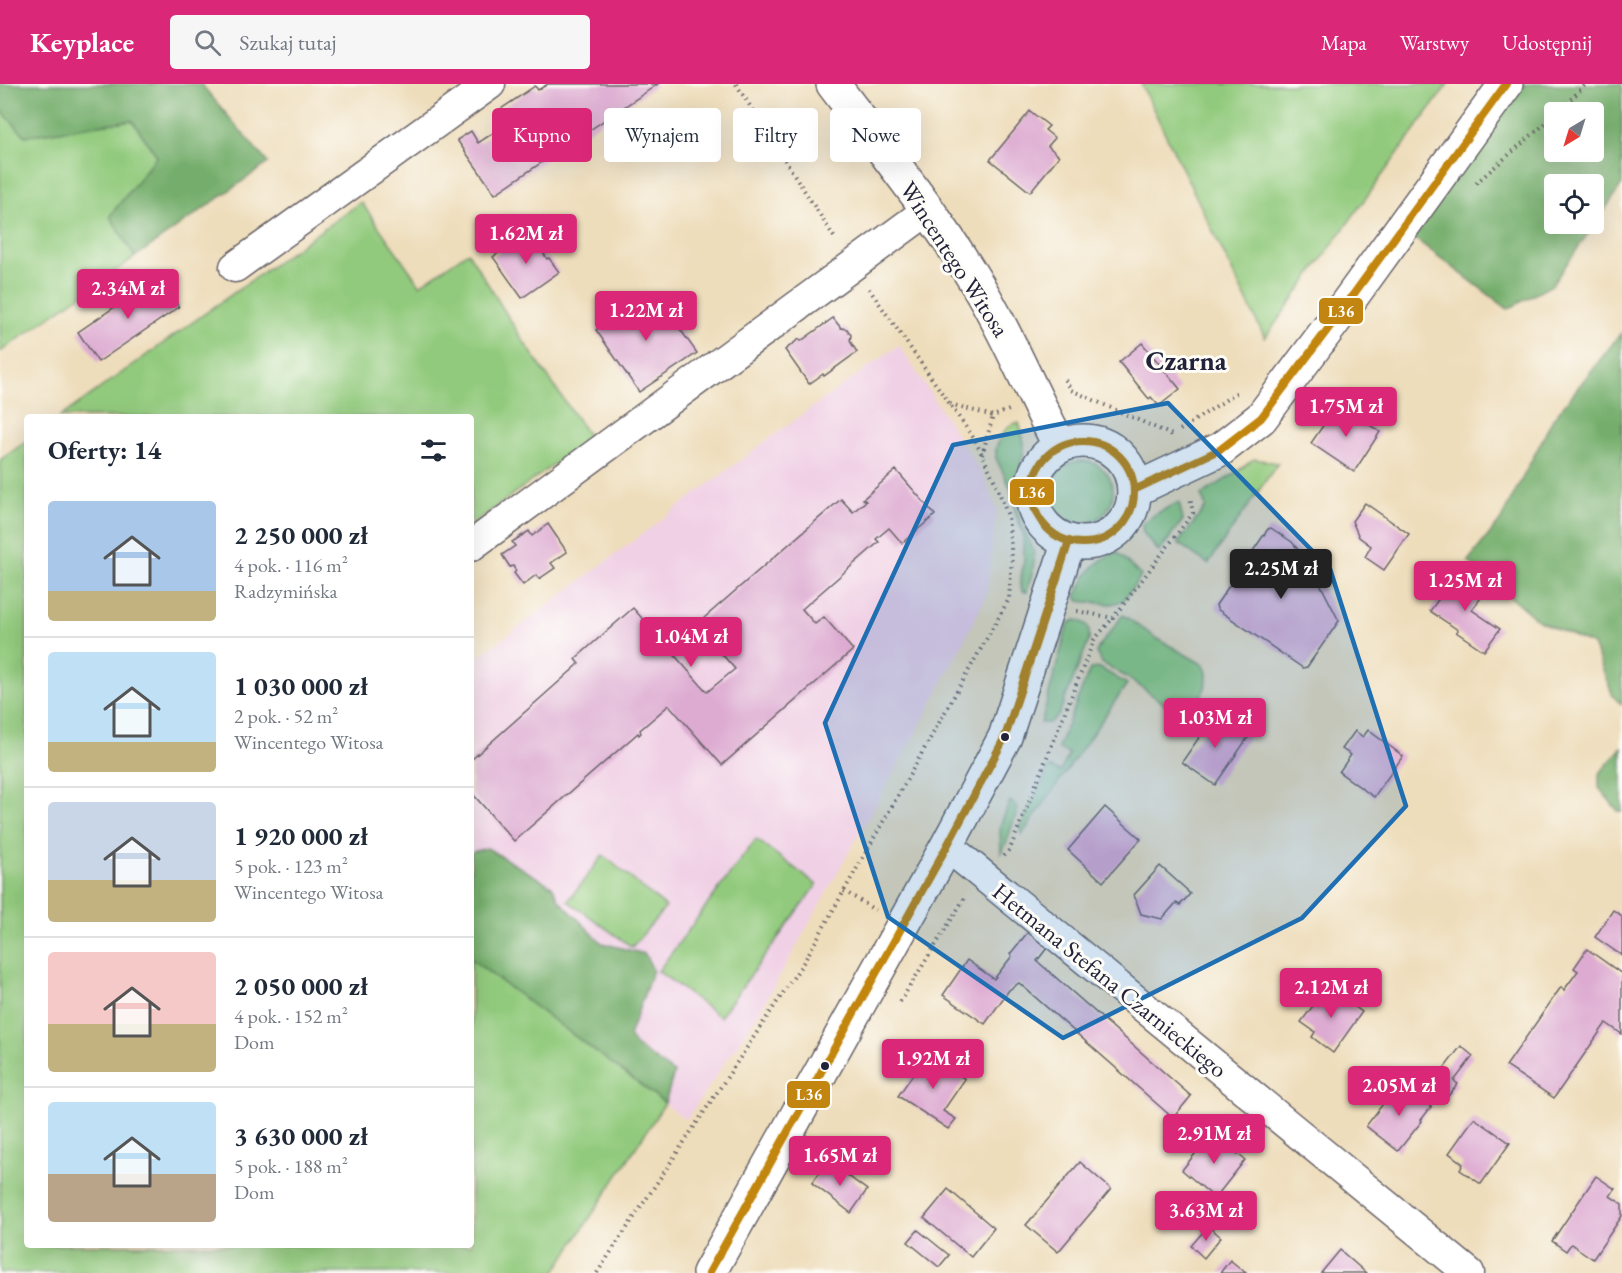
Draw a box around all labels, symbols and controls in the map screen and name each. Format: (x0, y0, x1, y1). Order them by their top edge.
search box (170, 15, 590, 69)
text: Keyplace (30, 24, 134, 60)
icon: search (191, 26, 224, 59)
text: Szukaj tutaj (239, 28, 337, 57)
text: Mapa (1321, 29, 1367, 56)
text: Warstwy (1400, 29, 1469, 56)
text: Udostępnij (1502, 29, 1592, 56)
north arrow (1544, 102, 1604, 162)
map controls (1544, 102, 1604, 234)
chip: Kupno (492, 108, 592, 162)
chip: Wynajem (604, 108, 721, 162)
chip: Filtry (733, 108, 818, 162)
chip: Nowe (830, 108, 921, 162)
button: locate (1544, 174, 1604, 234)
street label: Wincentego Witosa (893, 175, 1017, 343)
pin: 1.62M zł (464, 214, 588, 265)
text: 1.62M zł (489, 220, 563, 246)
pin: 2.34M zł (66, 269, 190, 320)
text: 2.34M zł (91, 275, 165, 301)
pin: 1.22M zł (584, 291, 708, 342)
text: 1.22M zł (609, 297, 683, 323)
line badge: L36 (1318, 297, 1364, 325)
text: L36 (1328, 301, 1355, 322)
district label: Czarna (1145, 343, 1227, 378)
pin: 1.75M zł (1284, 387, 1408, 438)
text: 1.75M zł (1309, 393, 1383, 419)
text: Oferty: 14 (48, 433, 161, 467)
icon: filters (417, 434, 450, 467)
line badge: L36 (1009, 478, 1055, 506)
text: L36 (1019, 482, 1046, 503)
text: 2 250 000 zł (234, 518, 368, 552)
icon: home (96, 525, 168, 597)
pin: 2.25M zł (1219, 549, 1343, 600)
text: 4 pok. · 116 m² (234, 552, 348, 578)
text: 2.25M zł (1244, 555, 1318, 581)
pin: 1.25M zł (1403, 561, 1527, 612)
text: 1.25M zł (1428, 567, 1502, 593)
text: Radzymińska (234, 578, 338, 604)
pin: 1.04M zł (629, 617, 753, 668)
text: 1.04M zł (654, 623, 728, 649)
text: 1 030 000 zł (234, 669, 368, 703)
icon: home (96, 676, 168, 748)
pin: 1.03M zł (1153, 698, 1277, 749)
text: 2 pok. · 52 m² (234, 703, 338, 729)
text: 1.03M zł (1178, 704, 1252, 730)
text: Wincentego Witosa (234, 729, 384, 755)
unlabelled marker (999, 731, 1011, 743)
text: 1 920 000 zł (234, 819, 368, 853)
icon: home (96, 826, 168, 898)
text: 5 pok. · 123 m² (234, 853, 348, 879)
street label: Hetmana Stefana Czarnieckiego (986, 876, 1234, 1084)
text: Wincentego Witosa (234, 879, 384, 905)
pin: 2.12M zł (1269, 968, 1393, 1019)
text: 2 050 000 zł (234, 969, 368, 1003)
text: 2.12M zł (1294, 974, 1368, 1000)
icon: home (96, 976, 168, 1048)
text: 4 pok. · 152 m² (234, 1003, 348, 1029)
text: Dom (234, 1029, 275, 1055)
pin: 1.92M zł (871, 1039, 995, 1090)
text: 1.92M zł (896, 1045, 970, 1071)
unlabelled marker (819, 1060, 831, 1072)
pin: 2.05M zł (1337, 1066, 1461, 1117)
text: 2.05M zł (1362, 1072, 1436, 1098)
line badge: L36 (786, 1080, 831, 1109)
text: L36 (796, 1084, 823, 1105)
pin: 2.91M zł (1152, 1114, 1276, 1165)
text: 3 630 000 zł (234, 1119, 368, 1153)
text: 2.91M zł (1177, 1120, 1251, 1146)
icon: home (96, 1126, 168, 1198)
pin: 1.65M zł (778, 1136, 902, 1187)
text: 1.65M zł (803, 1142, 877, 1168)
text: 5 pok. · 188 m² (234, 1153, 348, 1179)
text: Dom (234, 1179, 275, 1205)
pin: 3.63M zł (1144, 1191, 1268, 1242)
text: 3.63M zł (1169, 1197, 1243, 1223)

